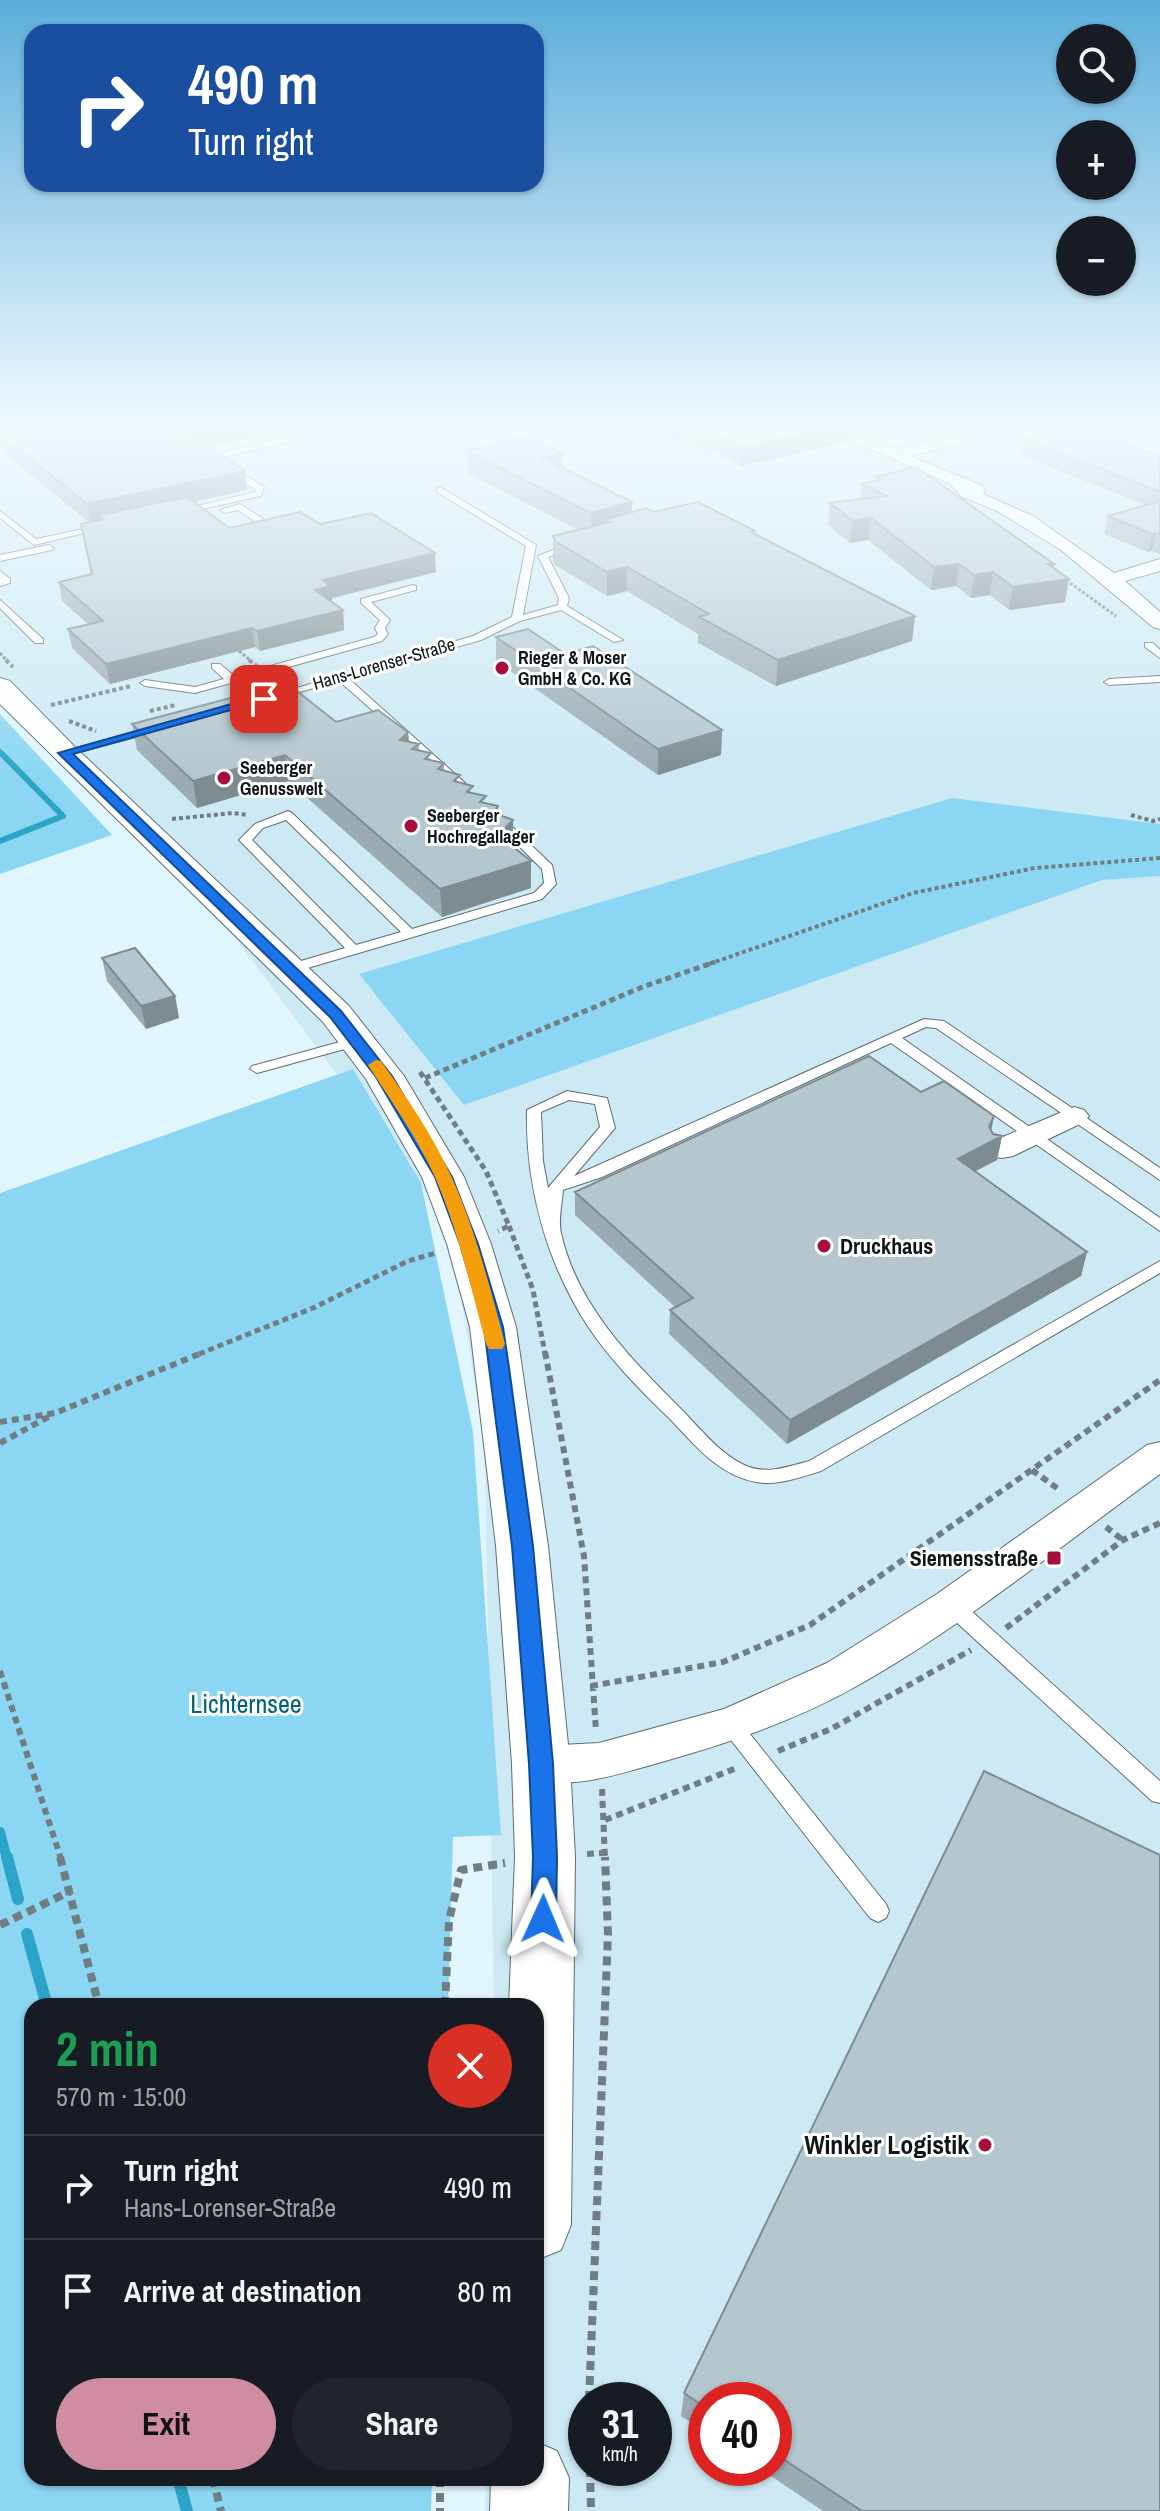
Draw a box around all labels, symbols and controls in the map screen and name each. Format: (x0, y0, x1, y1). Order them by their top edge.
map controls (1056, 24, 1136, 296)
button: search (1056, 24, 1136, 104)
text: 490 m (188, 46, 318, 121)
icon: right (56, 56, 160, 160)
text: Turn right (188, 118, 313, 166)
button: + (1056, 120, 1136, 200)
button: − (1056, 216, 1136, 296)
street label: Hans-Lorenser-Straße (310, 631, 458, 696)
place label: Rieger & Moser GmbH & Co. KG (518, 645, 631, 691)
marker: Rieger & Moser GmbH & Co. KG (493, 659, 511, 677)
pin (230, 665, 298, 733)
icon: arrive (242, 677, 286, 721)
place label: Seeberger Genusswelt (240, 755, 323, 801)
marker: Seeberger Genusswelt (215, 769, 233, 787)
place label: Seeberger Hochregallager (427, 803, 535, 849)
marker: Seeberger Hochregallager (402, 817, 420, 835)
place label: Druckhaus (840, 1231, 933, 1261)
marker: Druckhaus (815, 1237, 833, 1255)
place label: Siemensstraße (910, 1543, 1038, 1573)
marker: Siemensstraße (1045, 1549, 1063, 1567)
park label: Lichternsee (190, 1686, 302, 1721)
position arrow (501, 1877, 585, 1961)
text: 2 min (56, 2016, 159, 2081)
button: close (428, 2024, 512, 2108)
text: 570 m · 15:00 (56, 2079, 186, 2114)
place label: Winkler Logistik (804, 2127, 969, 2162)
marker: Winkler Logistik (976, 2136, 994, 2154)
text: Turn right (124, 2150, 238, 2190)
icon: right (56, 2165, 100, 2209)
text: 490 m (444, 2167, 512, 2207)
text: Hans-Lorenser-Straße (124, 2190, 336, 2225)
icon: arrive (56, 2269, 100, 2313)
text: Arrive at destination (124, 2271, 362, 2311)
text: 80 m (457, 2271, 512, 2311)
button: Exit (56, 2378, 276, 2470)
button: Share (292, 2378, 512, 2470)
speed limit sign: 40 (688, 2382, 792, 2486)
text: 31 (602, 2397, 638, 2450)
text: km/h (602, 2440, 638, 2467)

